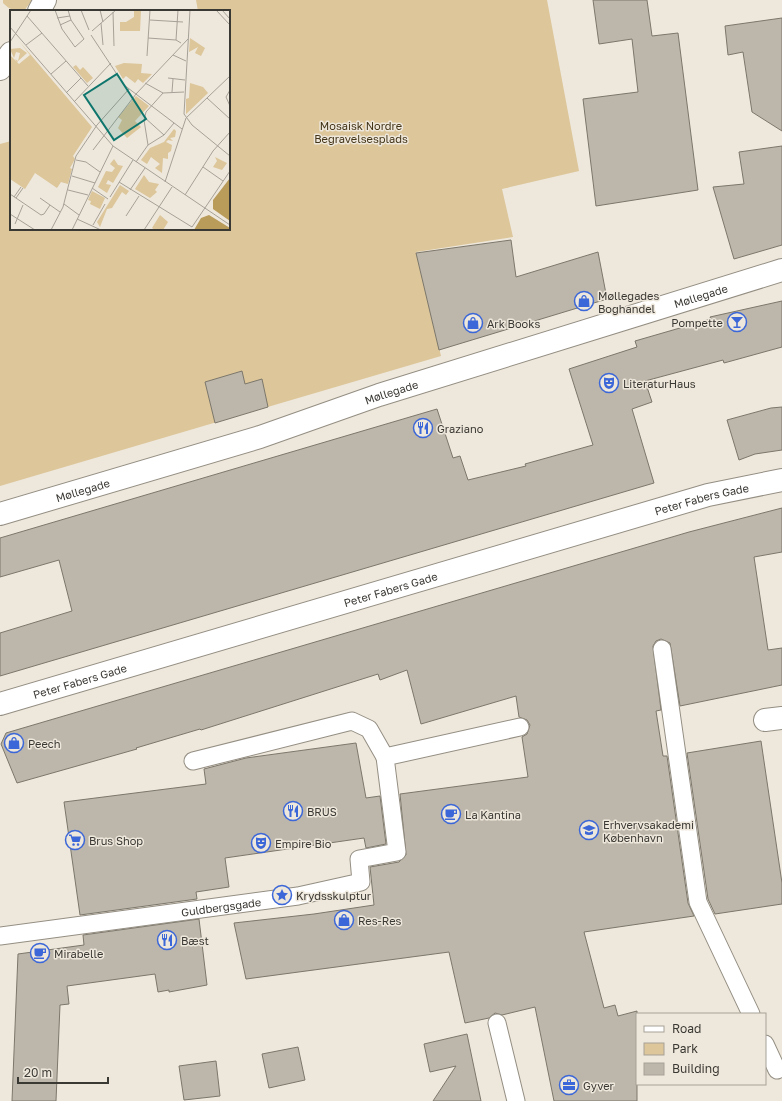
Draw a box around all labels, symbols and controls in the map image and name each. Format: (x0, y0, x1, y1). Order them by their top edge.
inset map (10, 10, 230, 230)
park label: Mosaisk Nordre Begravelsesplads (314, 119, 408, 145)
street label: Møllegade (672, 281, 729, 310)
place label: Møllegades Boghandel (598, 289, 659, 315)
shop icon: Møllegades Boghandel (573, 290, 595, 312)
bar icon: Pompette (726, 311, 748, 333)
shop icon: Ark Books (462, 312, 484, 334)
place label: Pompette (671, 316, 723, 329)
place label: Ark Books (487, 317, 540, 330)
theatre icon: LiteraturHaus (598, 372, 620, 394)
street label: Møllegade (363, 377, 420, 406)
place label: LiteraturHaus (623, 377, 696, 390)
restaurant icon: Graziano (412, 417, 434, 439)
place label: Graziano (437, 422, 484, 435)
street label: Møllegade (54, 475, 111, 504)
street label: Peter Fabers Gade (653, 480, 750, 517)
street label: Peter Fabers Gade (342, 569, 439, 609)
street label: Peter Fabers Gade (31, 661, 128, 700)
shop icon: Peech (3, 732, 25, 754)
place label: Peech (28, 737, 61, 750)
restaurant icon: BRUS (282, 800, 304, 822)
cafe icon: La Kantina (440, 803, 462, 825)
place label: BRUS (307, 805, 337, 818)
place label: La Kantina (465, 808, 521, 821)
place label: Erhvervsakademi København (603, 818, 694, 844)
school or university icon: Erhvervsakademi København (578, 819, 600, 841)
supermarket icon: Brus Shop (64, 829, 86, 851)
theatre icon: Empire Bio (250, 832, 272, 854)
place label: Brus Shop (89, 834, 143, 847)
place label: Empire Bio (275, 837, 332, 850)
place icon: Krydsskulptur (271, 884, 293, 906)
place label: Krydsskulptur (296, 889, 372, 902)
street label: Guldbergsgade (180, 895, 262, 918)
shop icon: Res-Res (333, 909, 355, 931)
place label: Res-Res (358, 914, 402, 927)
restaurant icon: Bæst (156, 929, 178, 951)
place label: Bæst (181, 934, 209, 947)
cafe icon: Mirabelle (29, 942, 51, 964)
place label: Mirabelle (54, 947, 103, 960)
legend (636, 1013, 766, 1085)
text: Road (672, 1021, 701, 1036)
text: Park (672, 1041, 698, 1056)
scale bar (18, 1059, 108, 1085)
text: Building (672, 1061, 720, 1076)
text: 20 m (24, 1065, 52, 1080)
office icon: Gyver (558, 1074, 580, 1096)
place label: Gyver (583, 1079, 615, 1092)

